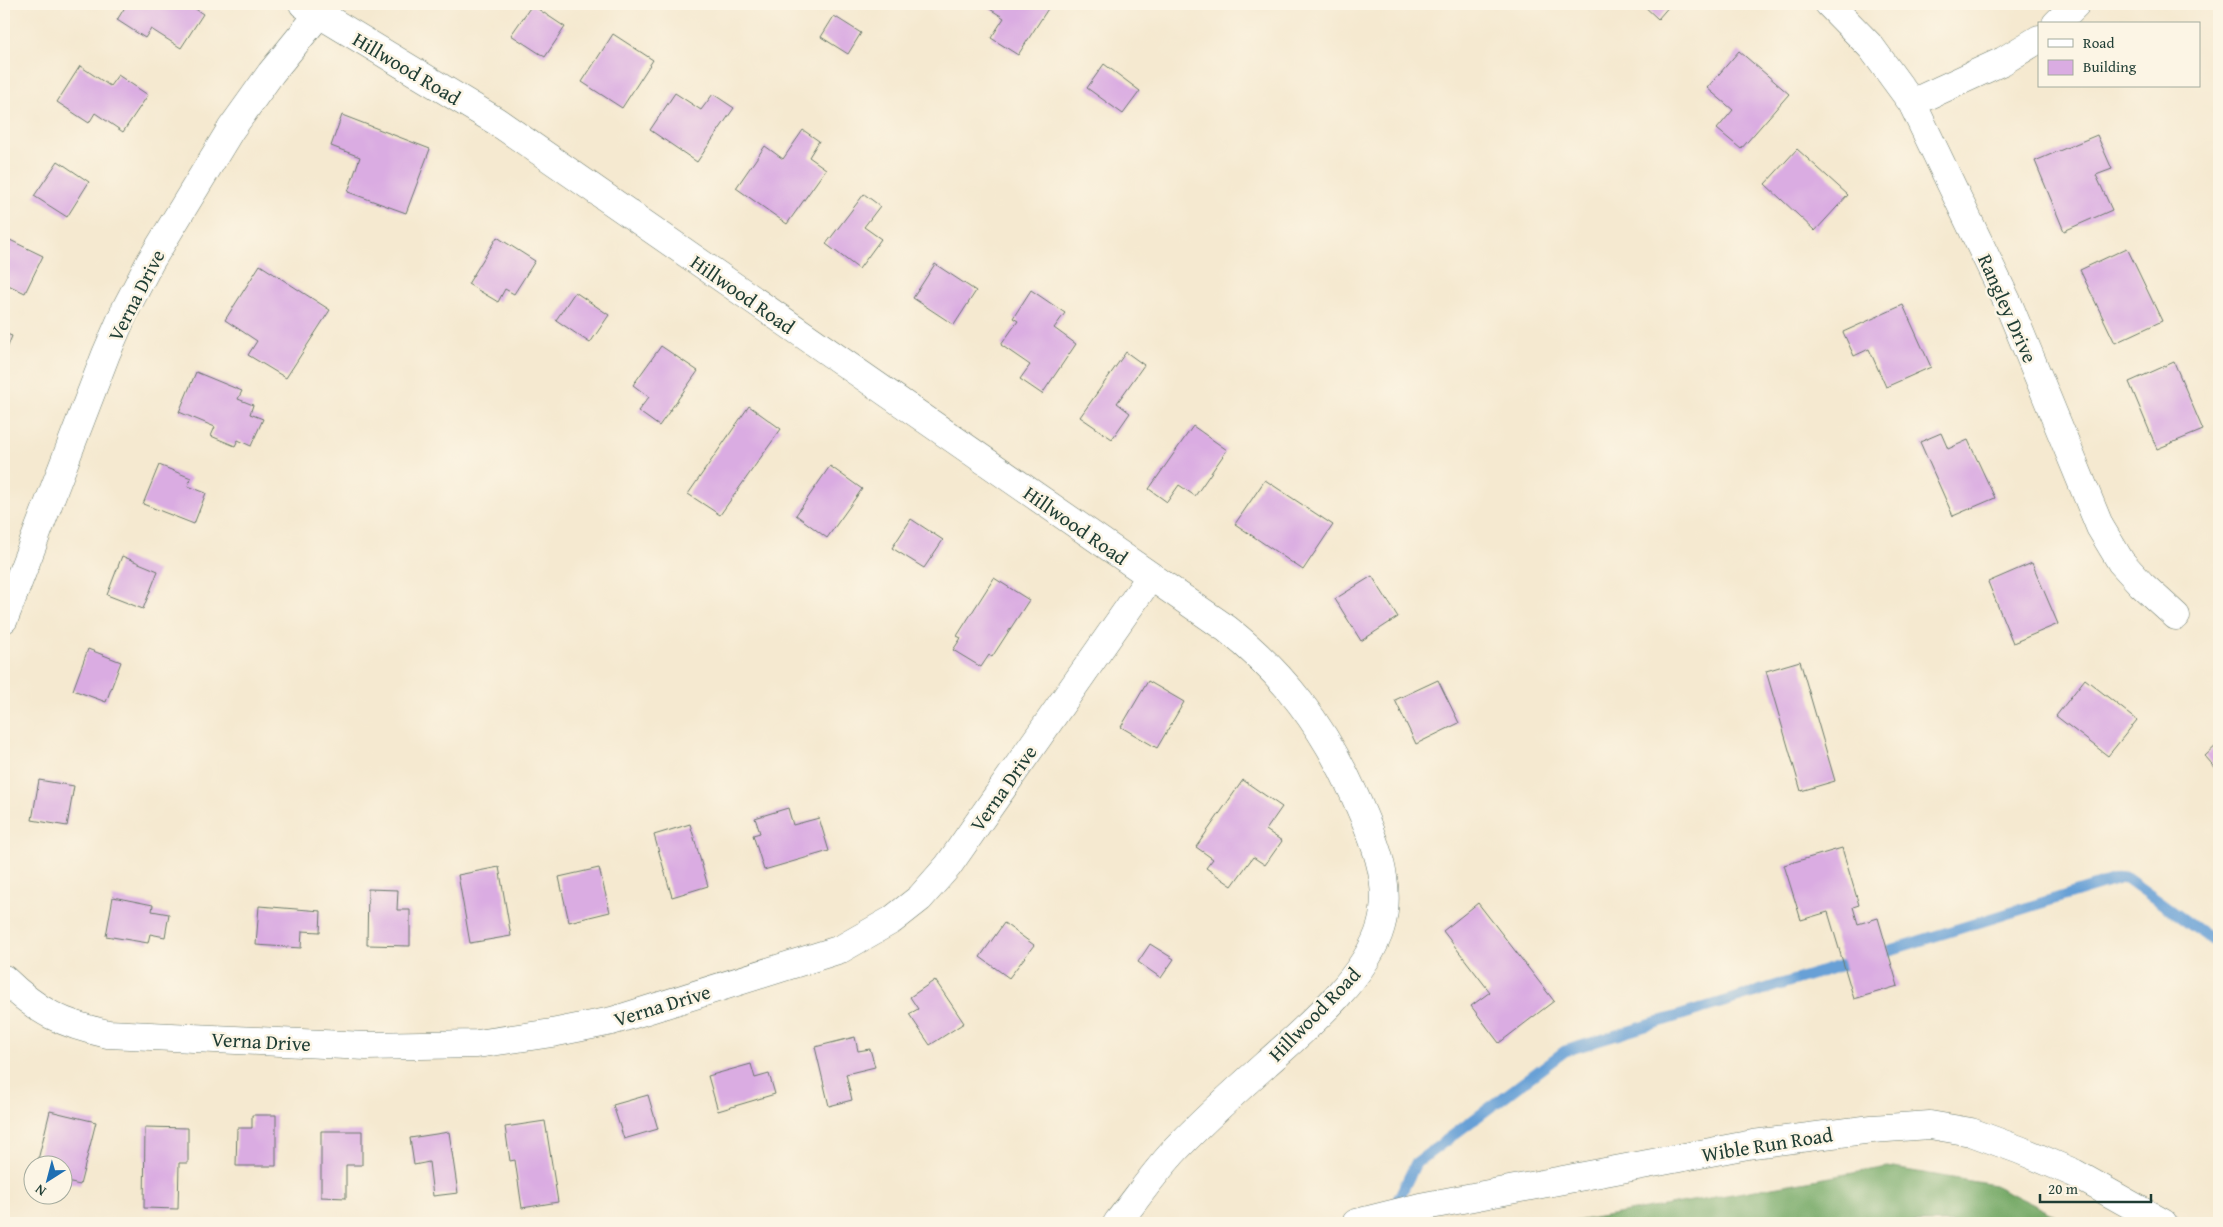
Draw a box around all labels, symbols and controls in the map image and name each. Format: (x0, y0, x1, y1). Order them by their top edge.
legend (2038, 22, 2200, 88)
street label: Hillwood Road (348, 24, 467, 112)
text: Road (2083, 32, 2114, 53)
text: Building (2083, 56, 2137, 77)
street label: Verna Drive (100, 244, 172, 346)
street label: Hillwood Road (685, 247, 801, 341)
street label: Rangley Drive (1971, 249, 2045, 367)
street label: Hillwood Road (1018, 478, 1134, 572)
street label: Verna Drive (963, 739, 1043, 837)
street label: Hillwood Road (1261, 960, 1367, 1068)
street label: Verna Drive (610, 977, 714, 1033)
street label: Verna Drive (211, 1024, 311, 1058)
street label: Wible Run Road (1699, 1119, 1835, 1169)
north arrow (22, 1154, 72, 1204)
scale bar (2040, 1172, 2152, 1204)
text: 20 m (2048, 1178, 2079, 1199)
text: N (30, 1179, 50, 1201)

